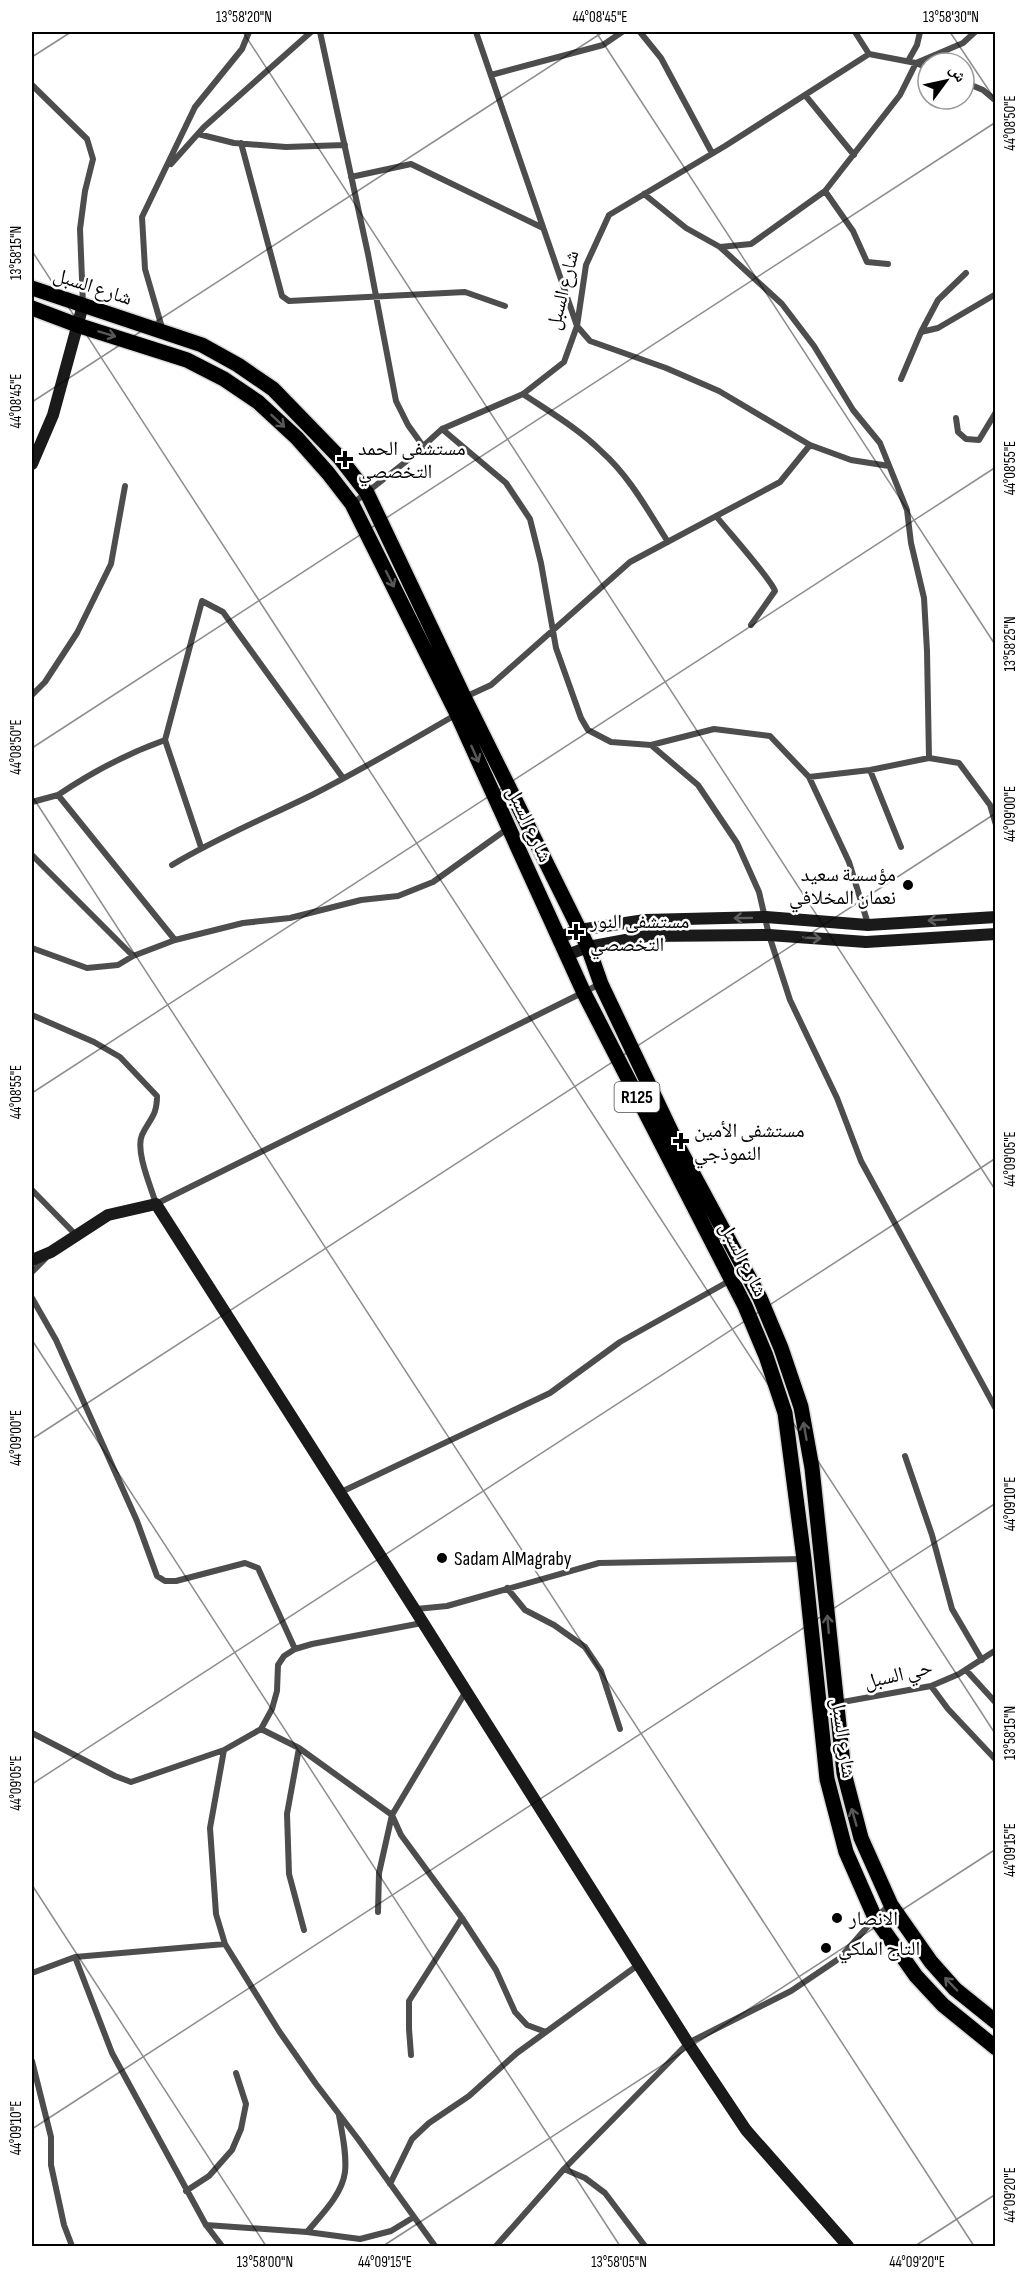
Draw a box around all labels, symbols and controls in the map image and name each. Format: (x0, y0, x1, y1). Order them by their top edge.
text: 13°58'20"N (216, 8, 272, 27)
text: 44°08'45"E (573, 8, 627, 27)
text: 13°58'30"N (923, 8, 979, 27)
north arrow (916, 51, 976, 111)
text: ش (945, 61, 970, 86)
text: 44°08'50"E (1001, 95, 1020, 151)
text: 13°58'15"N (7, 226, 26, 280)
street label: شارع السبل (542, 248, 584, 333)
street label: شارع السبل (50, 263, 135, 311)
one-way arrow (97, 329, 116, 340)
text: 44°08'45"E (7, 374, 26, 428)
one-way arrow (271, 414, 286, 428)
place label: مستشفى الحمد التخصصي (358, 437, 466, 487)
text: 44°08'55"E (1001, 441, 1020, 495)
marker: مستشفى الحمد التخصصي (336, 450, 354, 468)
one-way arrow (384, 570, 396, 588)
text: 13°58'25"N (1001, 616, 1020, 672)
text: 44°08'50"E (7, 719, 26, 775)
one-way arrow (470, 745, 481, 763)
street label: شارع السبل (501, 783, 557, 866)
text: 44°09'00"E (1001, 786, 1020, 842)
place label: مؤسسة سعيد نعمان المخلافي (789, 863, 896, 913)
marker: مؤسسة سعيد نعمان المخلافي (901, 878, 915, 892)
place label: مستشفى النور التخصصي (589, 910, 689, 960)
one-way arrow (733, 912, 753, 924)
one-way arrow (928, 915, 948, 926)
marker: مستشفى النور التخصصي (567, 923, 585, 941)
one-way arrow (802, 933, 822, 944)
text: 44°08'55"E (7, 1065, 26, 1119)
road number: R125 (614, 1082, 660, 1112)
place label: مستشفى الأمين النموذجي (694, 1119, 805, 1169)
text: 44°09'05"E (1001, 1131, 1020, 1187)
marker: مستشفى الأمين النموذجي (672, 1132, 690, 1150)
street label: شارع السبل (714, 1218, 772, 1301)
text: 44°09'00"E (7, 1410, 26, 1466)
one-way arrow (799, 1422, 810, 1441)
text: 44°09'10"E (1001, 1477, 1020, 1531)
place label: Sadam AlMagraby (454, 1547, 572, 1571)
marker: Sadam AlMagraby (435, 1551, 449, 1565)
one-way arrow (822, 1615, 833, 1635)
street label: حي السبل (862, 1655, 936, 1697)
street label: شارع السبل (825, 1696, 861, 1780)
text: 13°58'15"N (1001, 1706, 1020, 1760)
text: 44°09'05"E (7, 1755, 26, 1811)
one-way arrow (848, 1808, 859, 1827)
text: 44°09'15"E (1001, 1823, 1020, 1877)
place label: الانصار (848, 1907, 898, 1931)
marker: الانصار (830, 1911, 844, 1925)
place label: التاج الملكي (838, 1937, 920, 1964)
marker: التاج الملكي (819, 1941, 833, 1955)
one-way arrow (944, 1977, 958, 1992)
text: 44°09'10"E (7, 2101, 26, 2155)
text: 44°09'20"E (1001, 2167, 1020, 2223)
text: 13°58'00"N (237, 2253, 293, 2272)
text: 44°09'15"E (358, 2253, 412, 2272)
text: 13°58'05"N (591, 2253, 647, 2272)
text: 44°09'20"E (889, 2253, 945, 2272)

